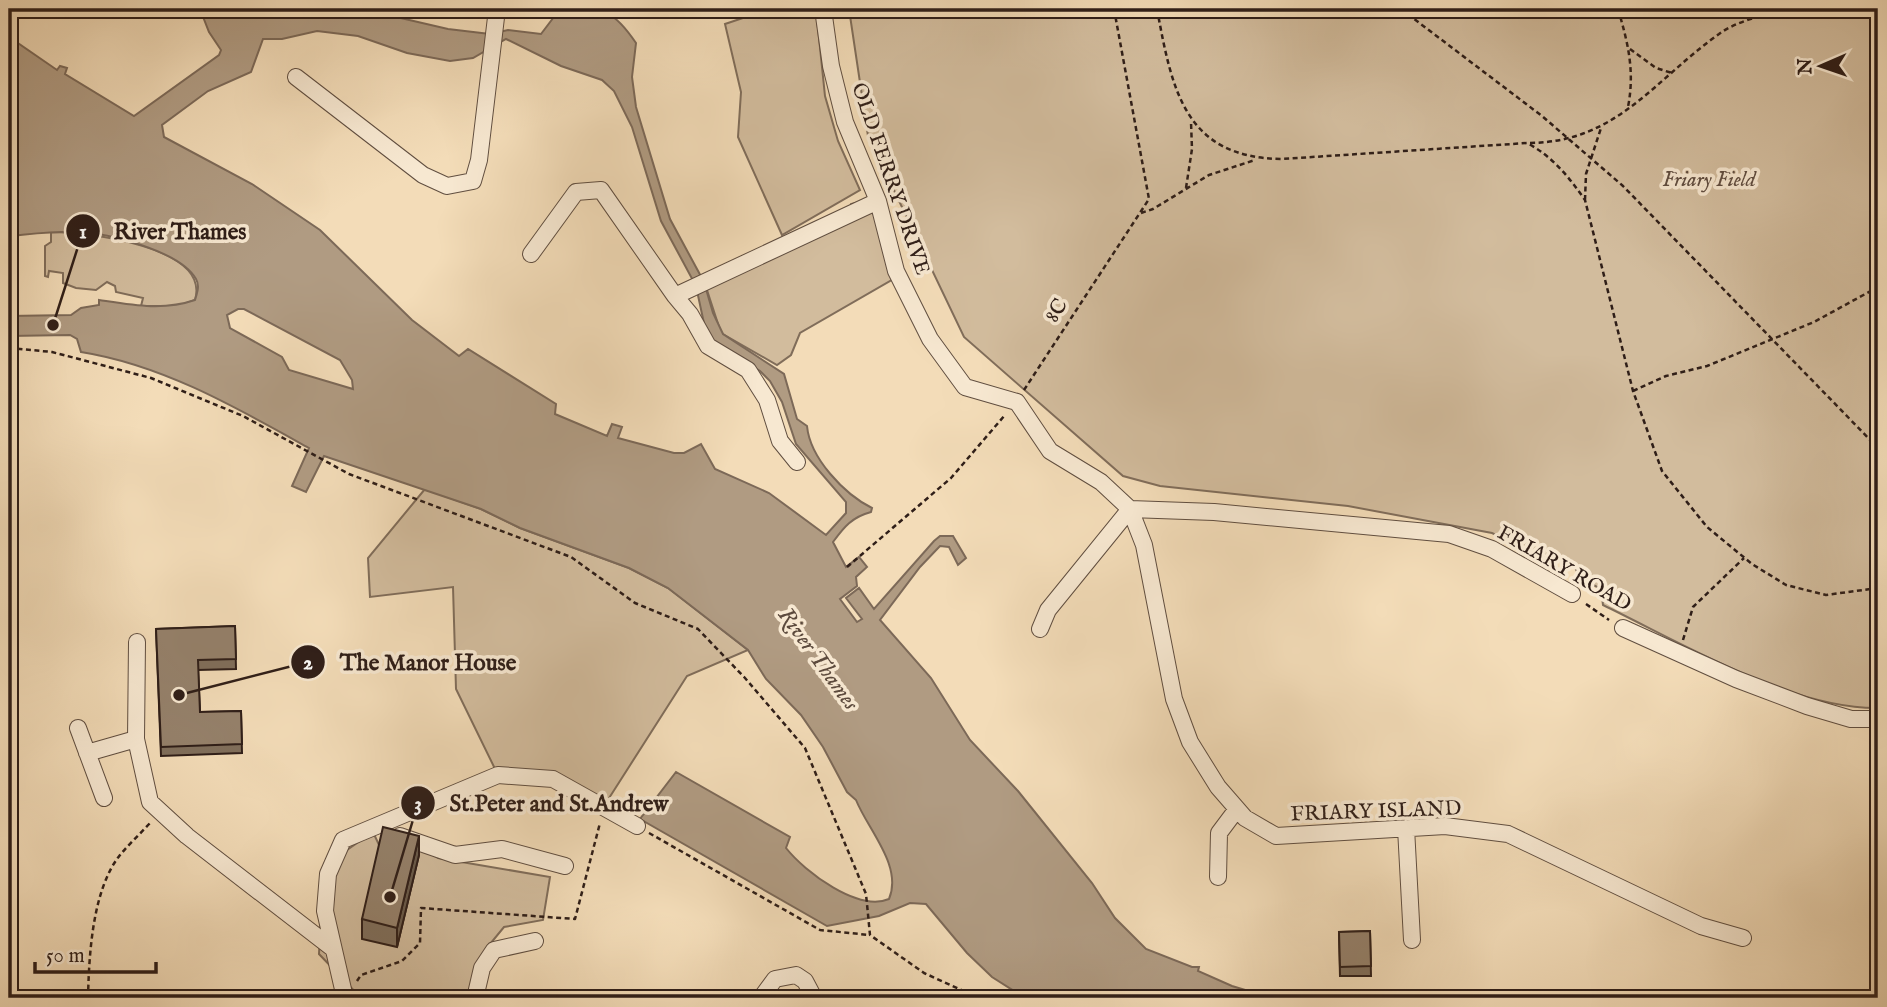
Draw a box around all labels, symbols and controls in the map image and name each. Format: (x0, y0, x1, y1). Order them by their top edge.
north arrow (1786, 32, 1856, 102)
text: N (1794, 57, 1818, 76)
street label: OLD FERRY DRIVE (844, 79, 936, 279)
park label: Friary Field (1662, 167, 1758, 194)
callout: River Thames (65, 209, 261, 253)
text: River Thames (114, 218, 246, 247)
text: 1 (79, 219, 87, 246)
street label: 8C (1039, 294, 1075, 328)
street label: FRIARY ROAD (1492, 520, 1636, 618)
water label: River Thames (771, 602, 865, 717)
callout: The Manor House (290, 640, 530, 684)
text: The Manor House (339, 649, 517, 678)
text: 2 (303, 650, 313, 677)
callout: St.Peter and St.Andrew (401, 781, 682, 825)
text: St.Peter and St.Andrew (450, 790, 669, 819)
text: 3 (414, 791, 422, 818)
street label: FRIARY ISLAND (1290, 796, 1462, 828)
scale bar (35, 930, 156, 974)
text: 50 m (46, 943, 85, 970)

